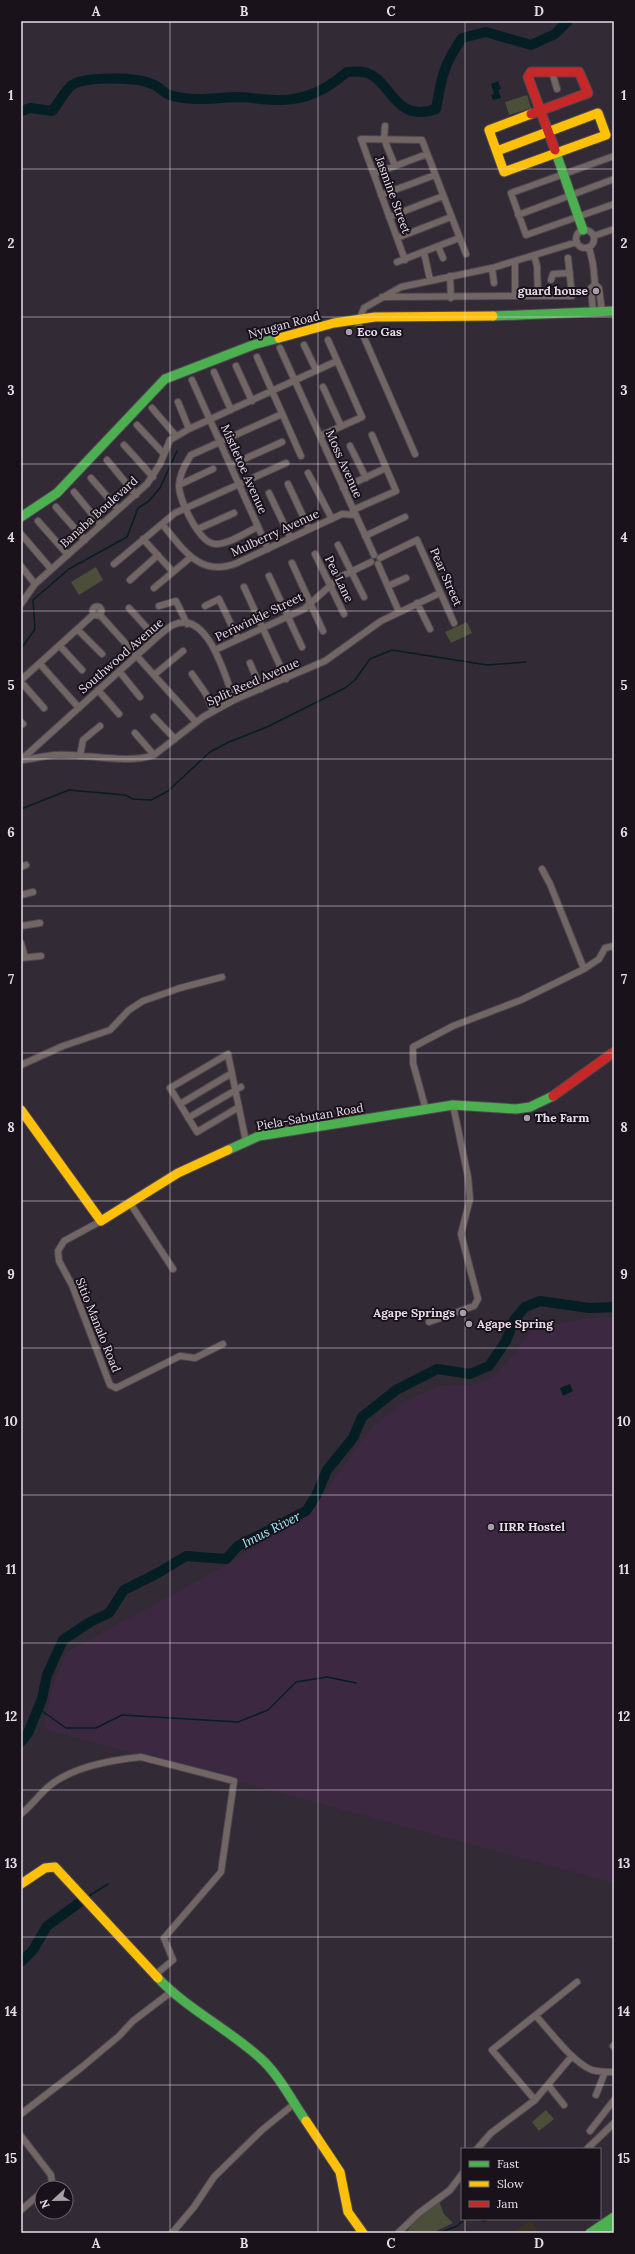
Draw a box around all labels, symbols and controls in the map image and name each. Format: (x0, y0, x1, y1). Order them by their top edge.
text: A (92, 3, 101, 20)
text: B (240, 3, 249, 20)
text: C (387, 3, 396, 20)
text: D (534, 3, 544, 20)
text: 1 (8, 87, 14, 104)
text: 1 (621, 87, 627, 104)
street label: Jasmine Street (372, 153, 415, 236)
text: 2 (8, 235, 15, 252)
text: 2 (621, 235, 628, 252)
place label: guard house (518, 283, 589, 298)
marker: guard house (591, 286, 601, 296)
street label: Nyugan Road (246, 308, 321, 341)
place label: Eco Gas (357, 324, 402, 339)
marker: Eco Gas (344, 327, 354, 337)
text: 3 (7, 382, 15, 399)
text: 3 (620, 382, 628, 399)
street label: Mistletoe Avenue (218, 422, 271, 516)
street label: Moss Avenue (323, 427, 366, 501)
street label: Banaba Boulevard (57, 473, 141, 550)
street label: Mulberry Avenue (228, 505, 322, 560)
text: 4 (7, 529, 15, 546)
text: 4 (620, 529, 628, 546)
street label: Pear Street (427, 545, 466, 609)
street label: Pea Lane (322, 553, 357, 605)
street label: Periwinkle Street (212, 589, 305, 644)
street label: Southwood Avenue (75, 614, 166, 696)
street label: Split Reed Avenue (204, 654, 302, 709)
text: 5 (7, 677, 15, 694)
text: 5 (620, 677, 628, 694)
text: 6 (7, 824, 15, 841)
text: 6 (620, 824, 628, 841)
text: 7 (8, 971, 14, 988)
text: 7 (621, 971, 627, 988)
street label: Piela-Sabutan Road (255, 1100, 365, 1133)
place label: The Farm (535, 1110, 589, 1125)
marker: The Farm (522, 1113, 532, 1123)
text: 8 (7, 1119, 15, 1136)
text: 8 (620, 1119, 628, 1136)
text: 9 (7, 1266, 15, 1283)
text: 9 (620, 1266, 628, 1283)
street label: Sitio Manalo Road (73, 1275, 124, 1374)
place label: Agape Springs (373, 1305, 455, 1320)
marker: Agape Springs (458, 1308, 468, 1318)
place label: Agape Spring (477, 1316, 554, 1331)
marker: Agape Spring (464, 1319, 474, 1329)
text: 10 (4, 1413, 18, 1430)
text: 10 (617, 1413, 631, 1430)
water label: Imus River (239, 1507, 303, 1551)
place label: IIRR Hostel (499, 1519, 565, 1534)
marker: IIRR Hostel (486, 1522, 496, 1532)
text: 11 (6, 1561, 16, 1578)
text: 11 (619, 1561, 629, 1578)
text: 12 (5, 1708, 17, 1725)
text: 12 (618, 1708, 630, 1725)
text: 13 (5, 1855, 17, 1872)
text: 13 (618, 1855, 630, 1872)
text: 14 (5, 2003, 17, 2020)
text: 14 (618, 2003, 630, 2020)
legend (461, 2148, 601, 2220)
text: 15 (5, 2150, 17, 2167)
text: 15 (618, 2150, 630, 2167)
text: Fast (497, 2156, 520, 2171)
text: Slow (497, 2176, 524, 2191)
north arrow (34, 2180, 74, 2220)
text: Jam (496, 2196, 518, 2211)
text: N (36, 2197, 53, 2210)
text: A (92, 2235, 101, 2252)
text: B (240, 2235, 249, 2252)
text: C (387, 2235, 396, 2252)
text: D (534, 2235, 544, 2252)

